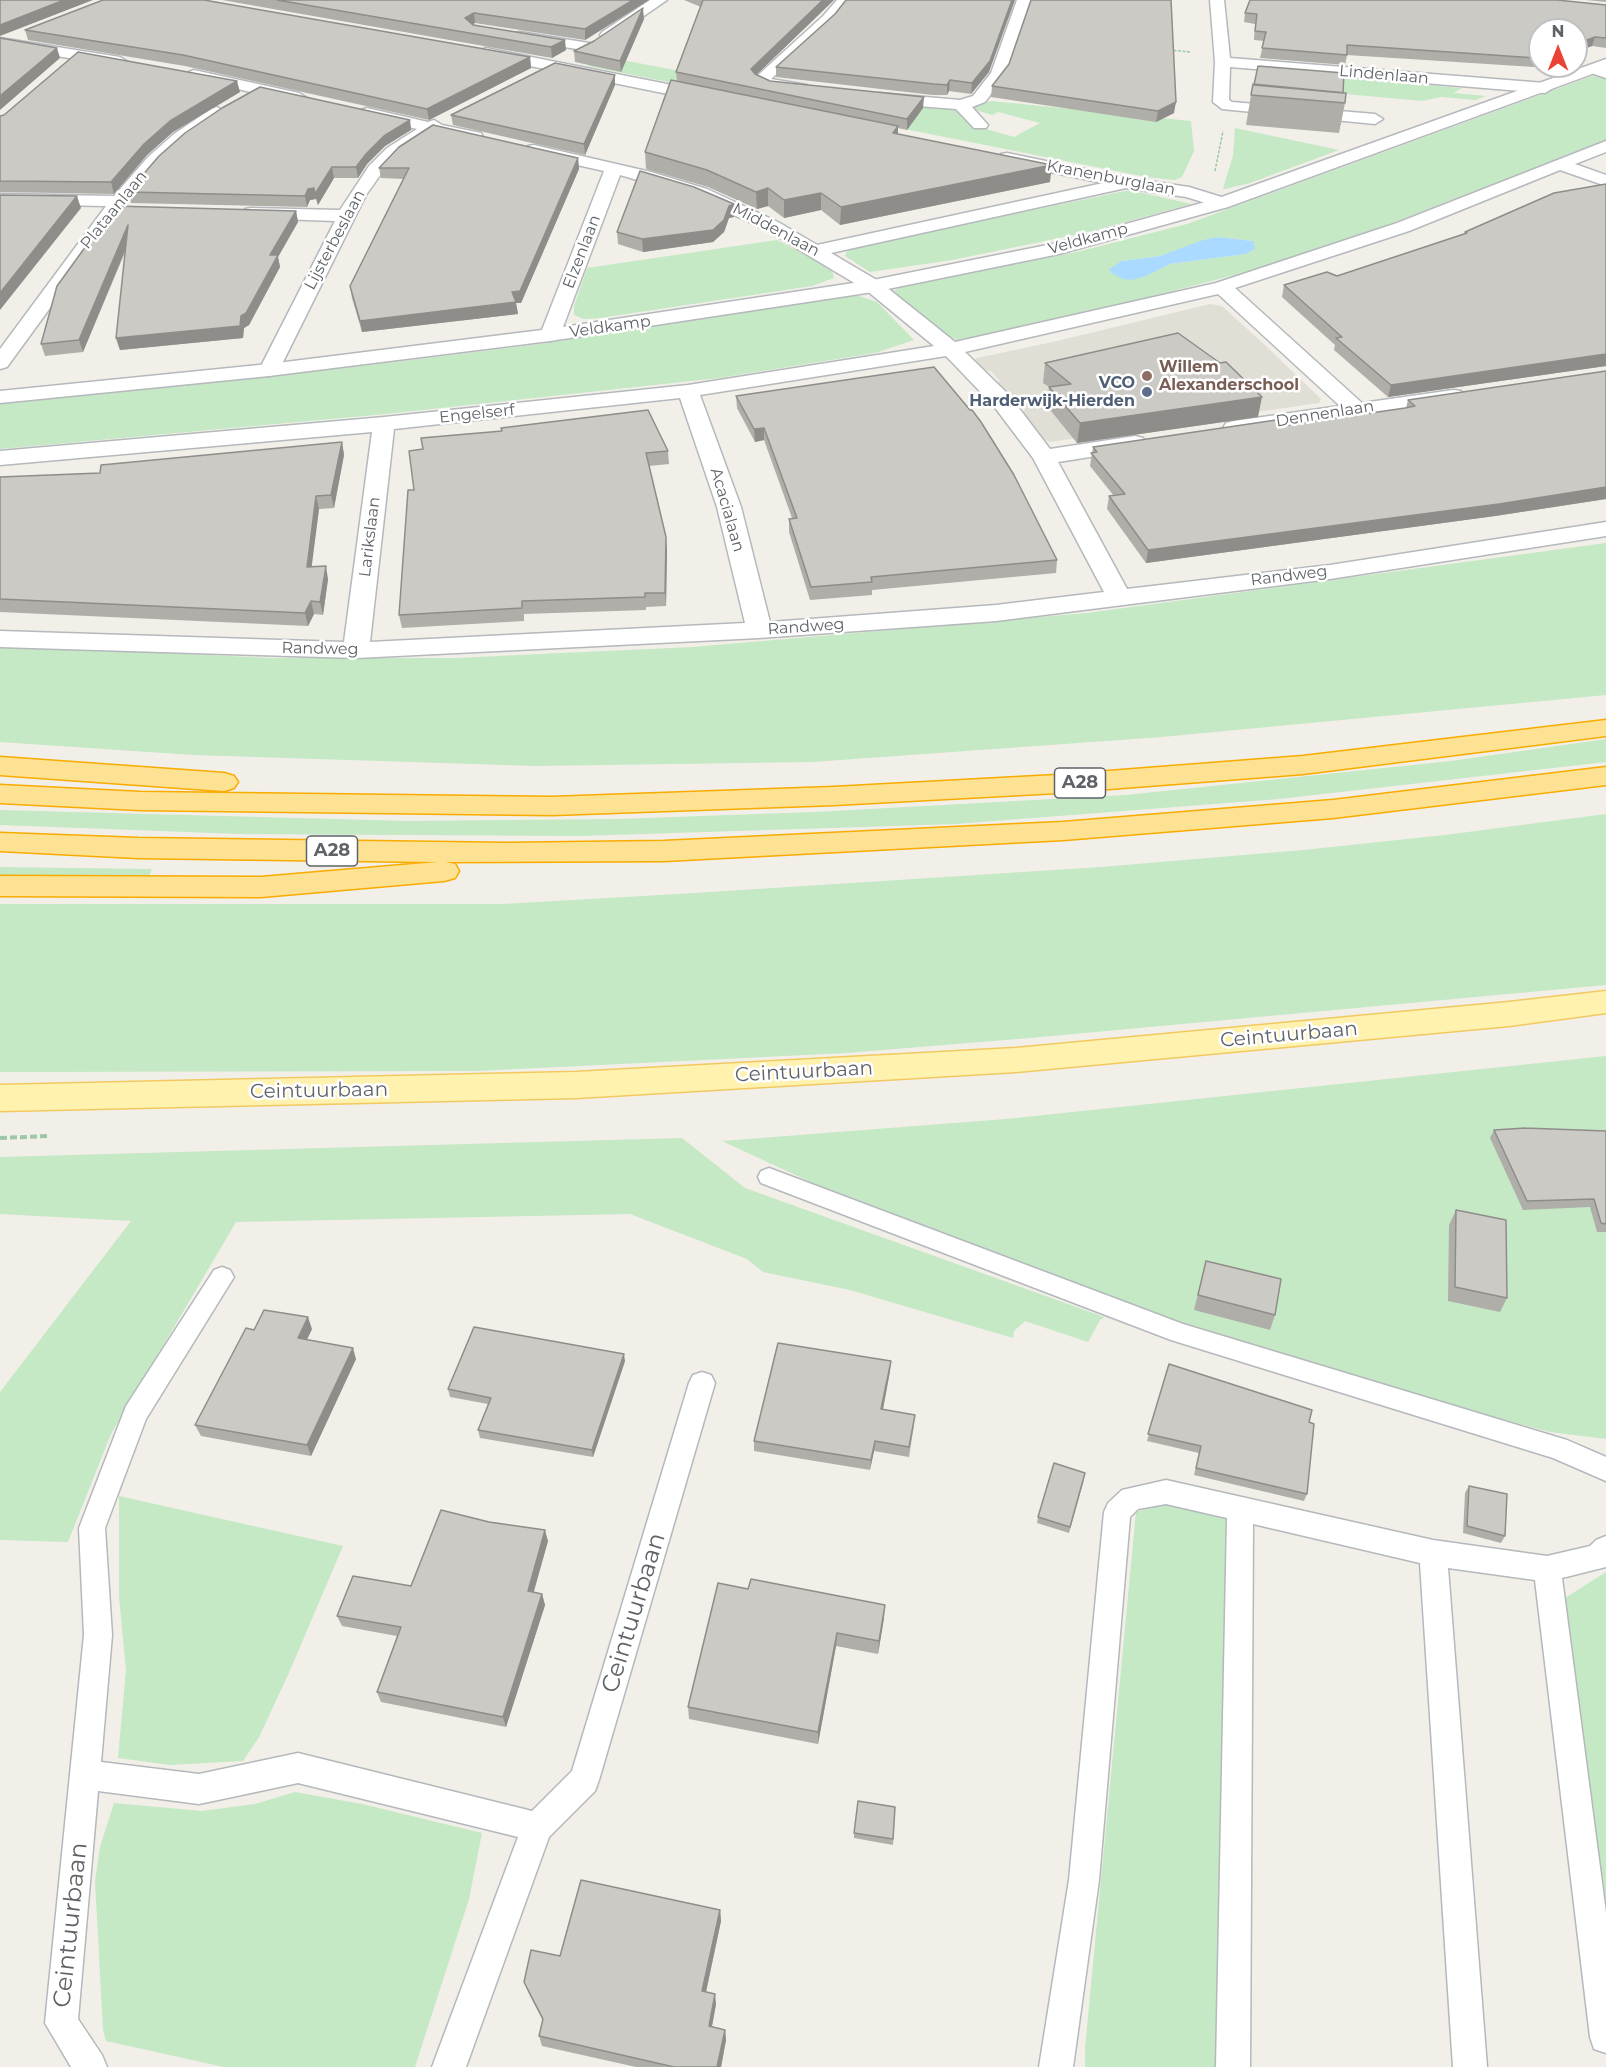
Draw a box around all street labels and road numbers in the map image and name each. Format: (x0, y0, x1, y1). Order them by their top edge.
street label: Lindenlaan (1338, 62, 1430, 88)
street label: Kranenburglaan (1045, 156, 1177, 200)
street label: Plataanlaan (77, 167, 151, 253)
street label: Lijsterbeslaan (301, 187, 369, 293)
street label: Middenlaan (729, 199, 823, 261)
street label: Elzenlaan (559, 212, 605, 292)
street label: Veldkamp (1046, 219, 1130, 259)
street label: Veldkamp (568, 312, 652, 342)
street label: Dennenlaan (1275, 397, 1375, 431)
street label: Engelserf (438, 400, 516, 428)
street label: Acacialaan (706, 466, 748, 554)
street label: Larikslaan (356, 496, 384, 578)
street label: Randweg (1250, 562, 1328, 590)
street label: Randweg (767, 615, 845, 639)
street label: Randweg (281, 639, 359, 659)
road number: A28 (1054, 768, 1106, 798)
road number: A28 (306, 836, 358, 866)
street label: Ceintuurbaan (1219, 1017, 1359, 1053)
street label: Ceintuurbaan (734, 1056, 874, 1088)
street label: Ceintuurbaan (250, 1078, 388, 1104)
street label: Ceintuurbaan (596, 1530, 672, 1696)
street label: Ceintuurbaan (48, 1841, 94, 2009)

